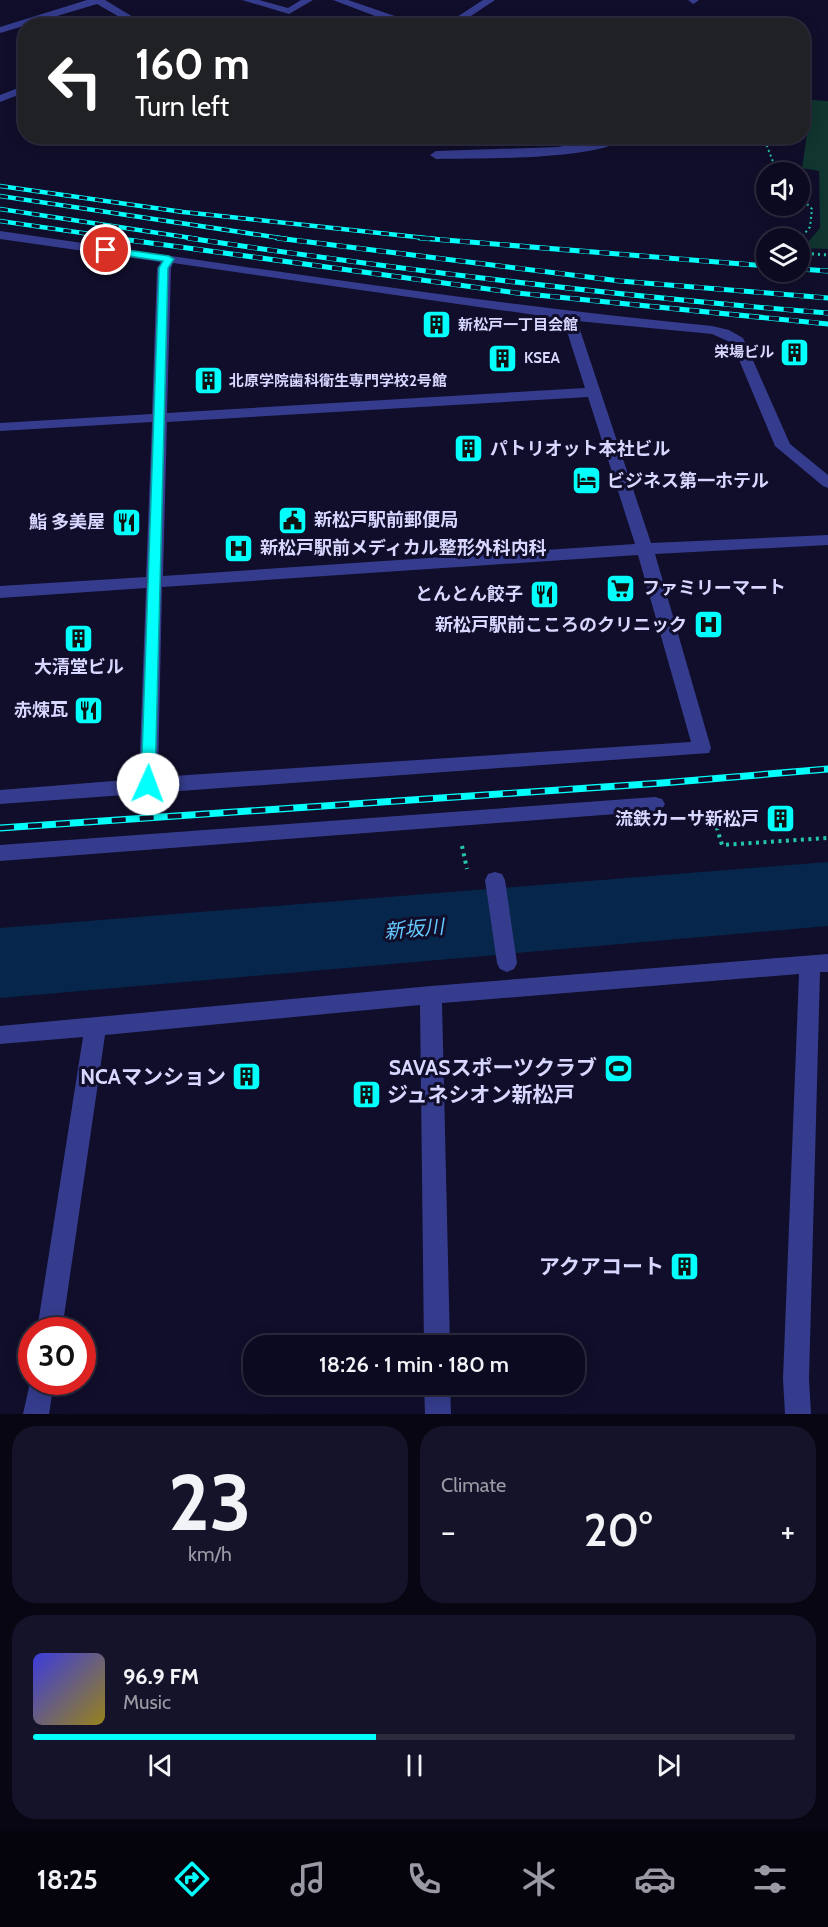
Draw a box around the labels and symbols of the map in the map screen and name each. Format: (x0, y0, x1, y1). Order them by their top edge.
pin (80, 224, 131, 275)
building icon: 新松戸一丁目会館 (421, 309, 453, 341)
place label: 新松戸一丁目会館 (458, 316, 578, 334)
building icon: 栄場ビル (779, 336, 811, 368)
building icon: KSEA (487, 342, 519, 374)
place label: 栄場ビル (714, 343, 774, 361)
place label: KSEA (524, 349, 561, 367)
building icon: 北原学院歯科衛生専門学校2号館 (192, 365, 224, 397)
place label: 北原学院歯科衛生専門学校2号館 (229, 372, 447, 390)
building icon: パトリオット本社ビル (453, 433, 485, 465)
place label: パトリオット本社ビル (490, 438, 671, 460)
hotel icon: ビジネス第一ホテル (570, 465, 602, 497)
place label: ビジネス第一ホテル (607, 470, 769, 492)
public building icon: 新松戸駅前郵便局 (277, 504, 309, 536)
restaurant icon: 鮨 多美屋 (110, 506, 142, 538)
place label: 新松戸駅前郵便局 (314, 509, 458, 531)
place label: 鮨 多美屋 (29, 511, 105, 533)
hospital icon: 新松戸駅前メディカル整形外科内科 (223, 532, 255, 564)
place label: 新松戸駅前メディカル整形外科内科 (260, 537, 547, 559)
supermarket icon: ファミリーマート (605, 572, 637, 604)
place label: ファミリーマート (642, 577, 786, 599)
restaurant icon: とんとん餃子 (528, 578, 560, 610)
place label: とんとん餃子 (415, 583, 523, 605)
hospital icon: 新松戸駅前こころのクリニック (692, 609, 724, 641)
place label: 新松戸駅前こころのクリニック (435, 614, 687, 636)
building icon: 大清堂ビル (63, 622, 95, 654)
place label: 大清堂ビル (34, 656, 124, 678)
restaurant icon: 赤煉瓦 (73, 694, 105, 726)
place label: 赤煉瓦 (14, 699, 68, 721)
position arrow (116, 752, 180, 816)
building icon: 流鉄カーサ新松戸 (764, 803, 796, 835)
place label: 流鉄カーサ新松戸 (615, 808, 759, 830)
water label: 新坂川 (383, 914, 447, 944)
sports icon: SAVASスポーツクラブ (602, 1052, 634, 1084)
place label: SAVASスポーツクラブ (389, 1055, 597, 1080)
building icon: NCAマンション (231, 1061, 263, 1093)
place label: NCAマンション (80, 1064, 226, 1089)
building icon: ジュネシオン新松戸 (350, 1079, 382, 1111)
place label: ジュネシオン新松戸 (387, 1082, 575, 1107)
building icon: アクアコート (669, 1251, 701, 1283)
place label: アクアコート (539, 1254, 664, 1279)
speed limit sign: 30 (18, 1317, 96, 1395)

